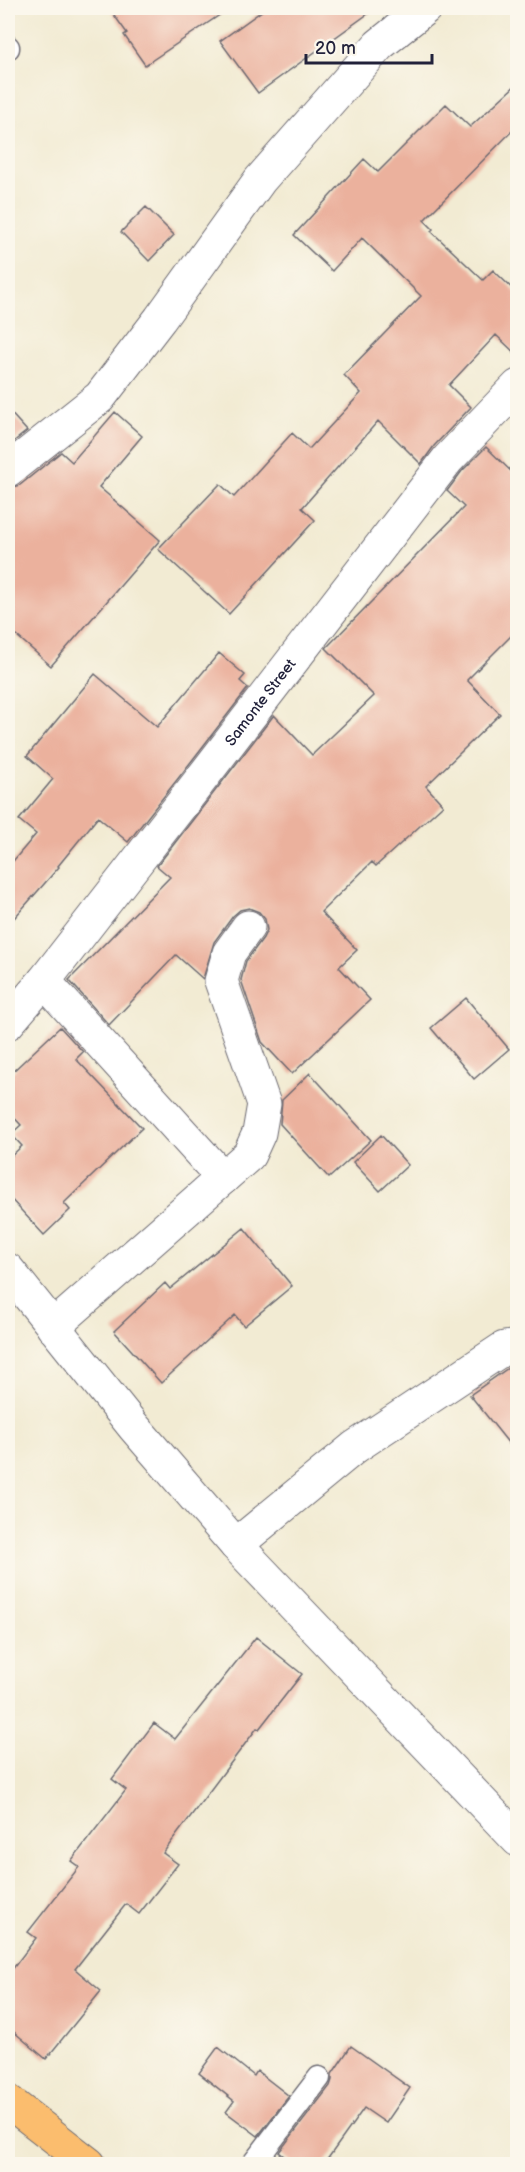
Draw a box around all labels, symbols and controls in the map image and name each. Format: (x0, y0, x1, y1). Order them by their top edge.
scale bar (306, 27, 432, 65)
text: 20 m (315, 38, 356, 59)
street label: Samonte Street (221, 655, 300, 750)

